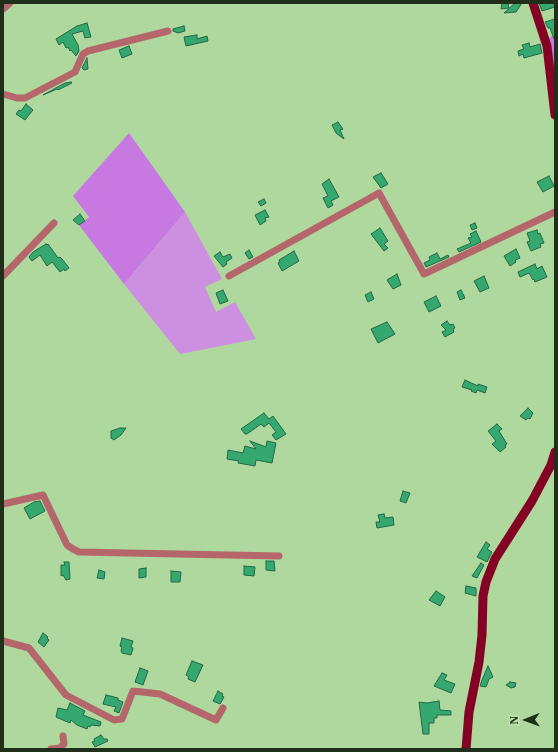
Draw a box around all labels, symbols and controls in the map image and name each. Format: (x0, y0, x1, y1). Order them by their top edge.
north arrow (506, 700, 546, 740)
text: N (507, 716, 521, 725)

